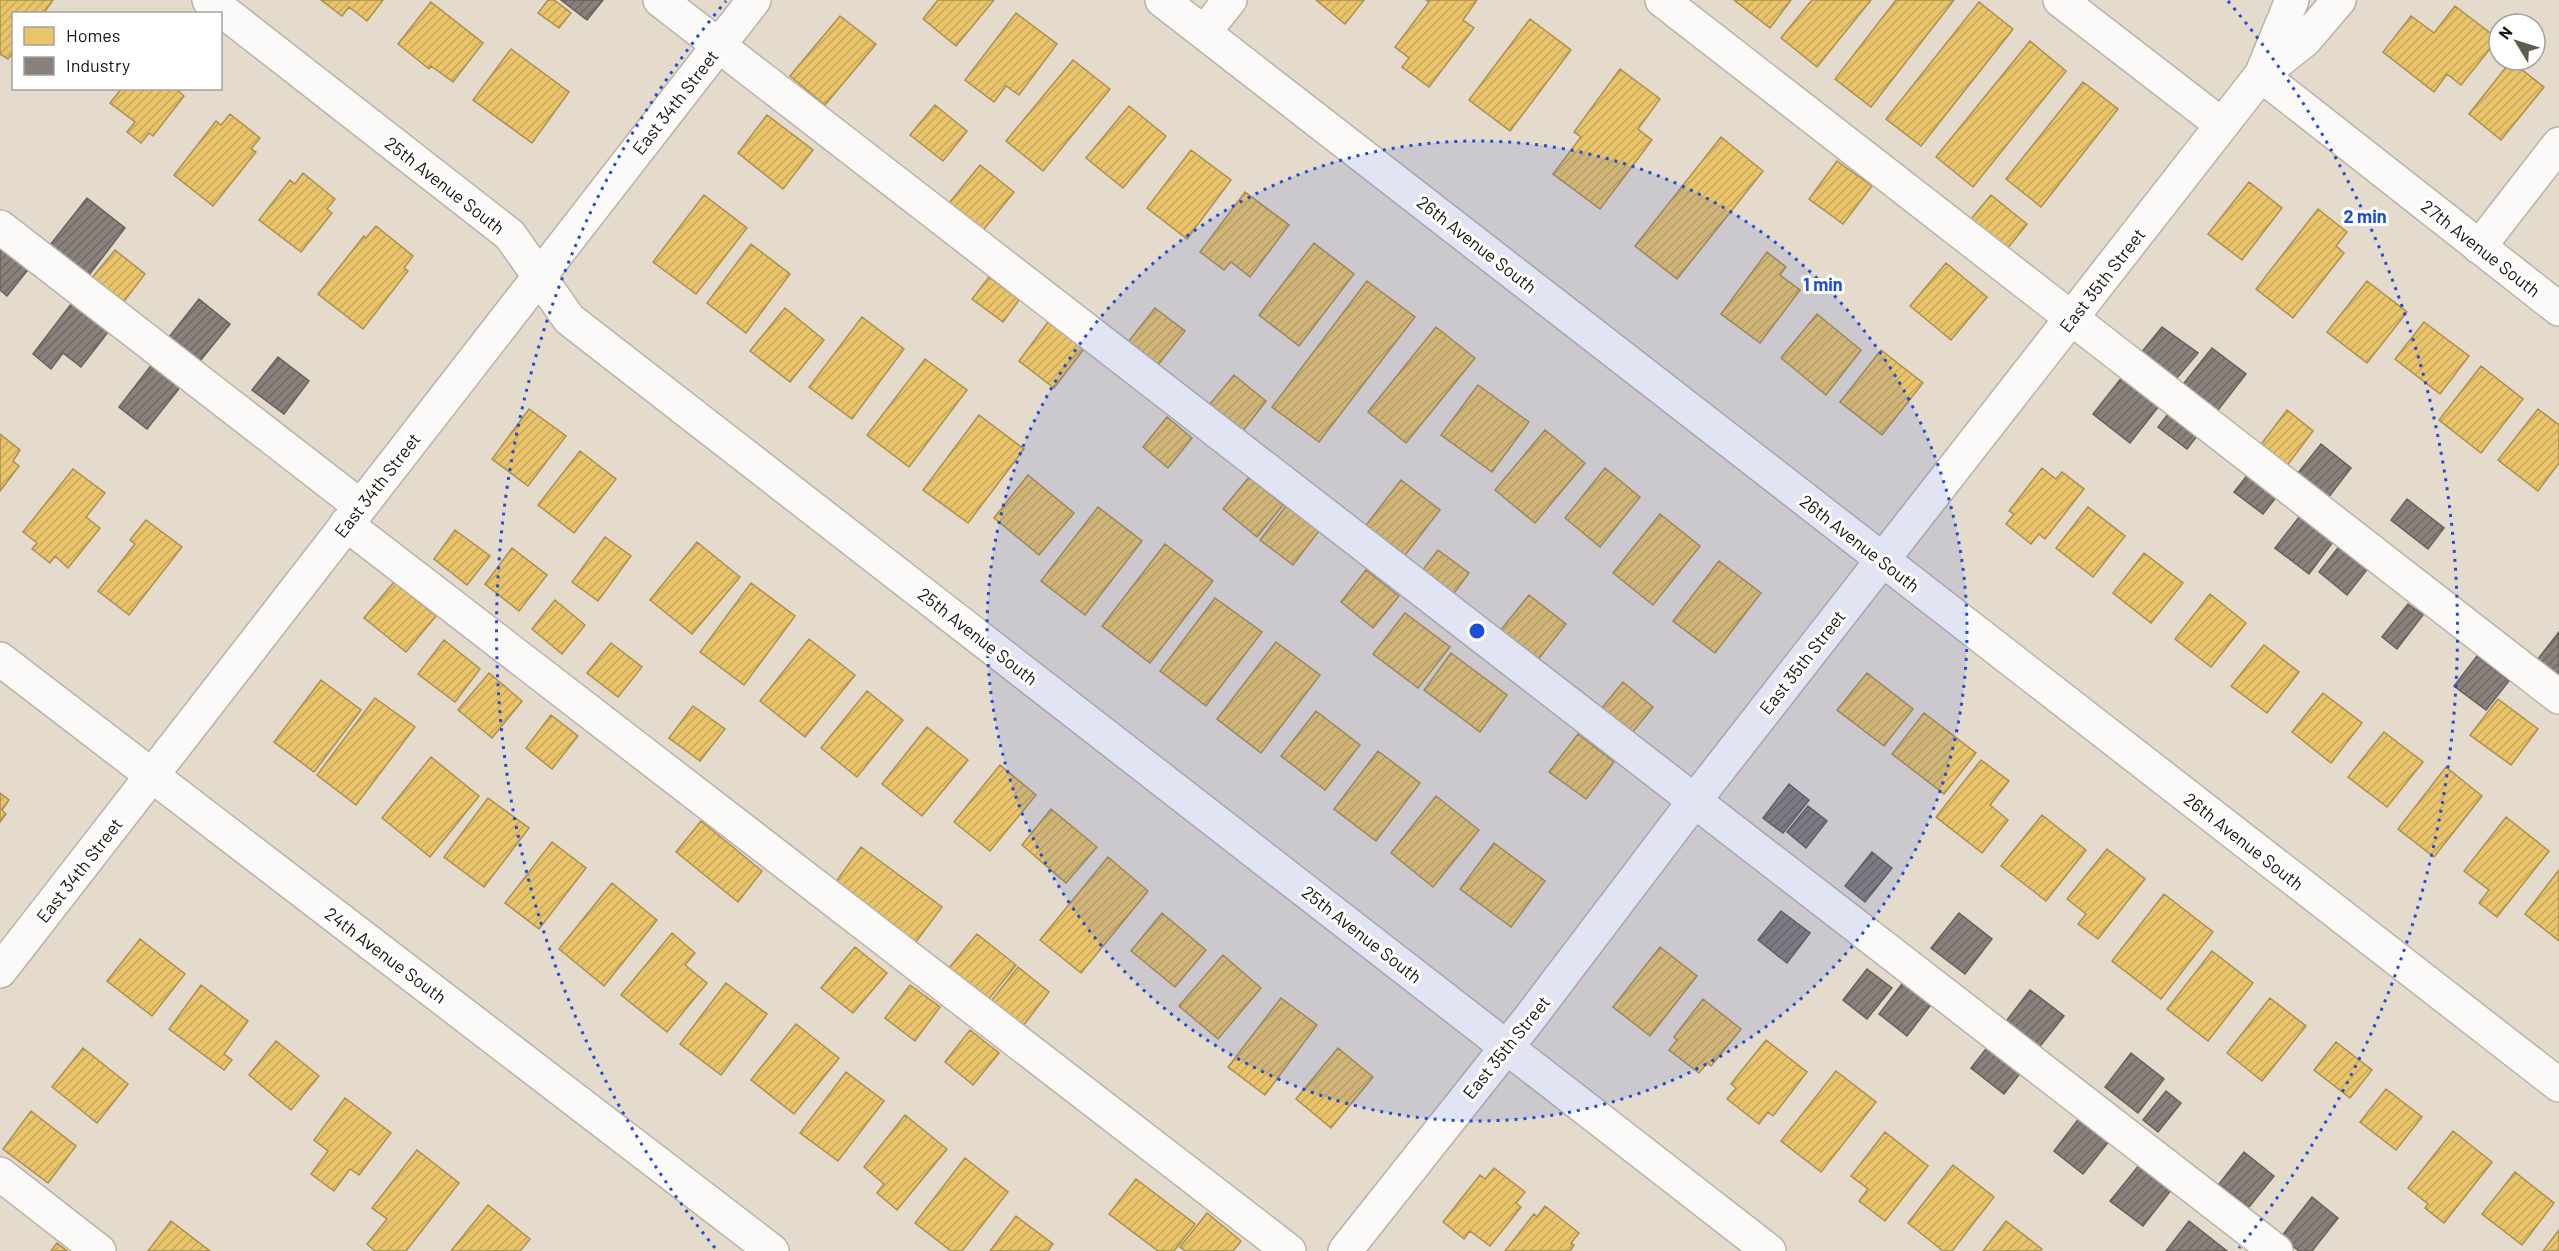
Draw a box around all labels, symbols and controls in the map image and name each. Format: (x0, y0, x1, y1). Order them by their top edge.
legend (12, 12, 222, 90)
north arrow (2487, 12, 2547, 72)
text: N (2494, 22, 2516, 42)
text: Homes (66, 24, 120, 46)
street label: East 34th Street (627, 45, 723, 159)
text: Industry (66, 54, 130, 76)
street label: 25th Avenue South (381, 131, 509, 239)
street label: 26th Avenue South (1413, 190, 1541, 298)
street label: 27th Avenue South (2417, 195, 2545, 301)
text: 2 min (2343, 205, 2387, 227)
street label: East 35th Street (2054, 223, 2150, 337)
text: 1 min (1803, 273, 1843, 295)
street label: East 34th Street (329, 428, 425, 542)
street label: 26th Avenue South (1796, 489, 1924, 597)
street label: 25th Avenue South (914, 582, 1042, 690)
street label: East 35th Street (1754, 605, 1850, 719)
centre of rings (1467, 621, 1487, 641)
street label: 26th Avenue South (2180, 787, 2308, 895)
street label: East 34th Street (31, 813, 127, 927)
street label: 25th Avenue South (1298, 880, 1426, 988)
street label: 24th Avenue South (321, 902, 451, 1008)
street label: East 35th Street (1458, 991, 1554, 1103)

